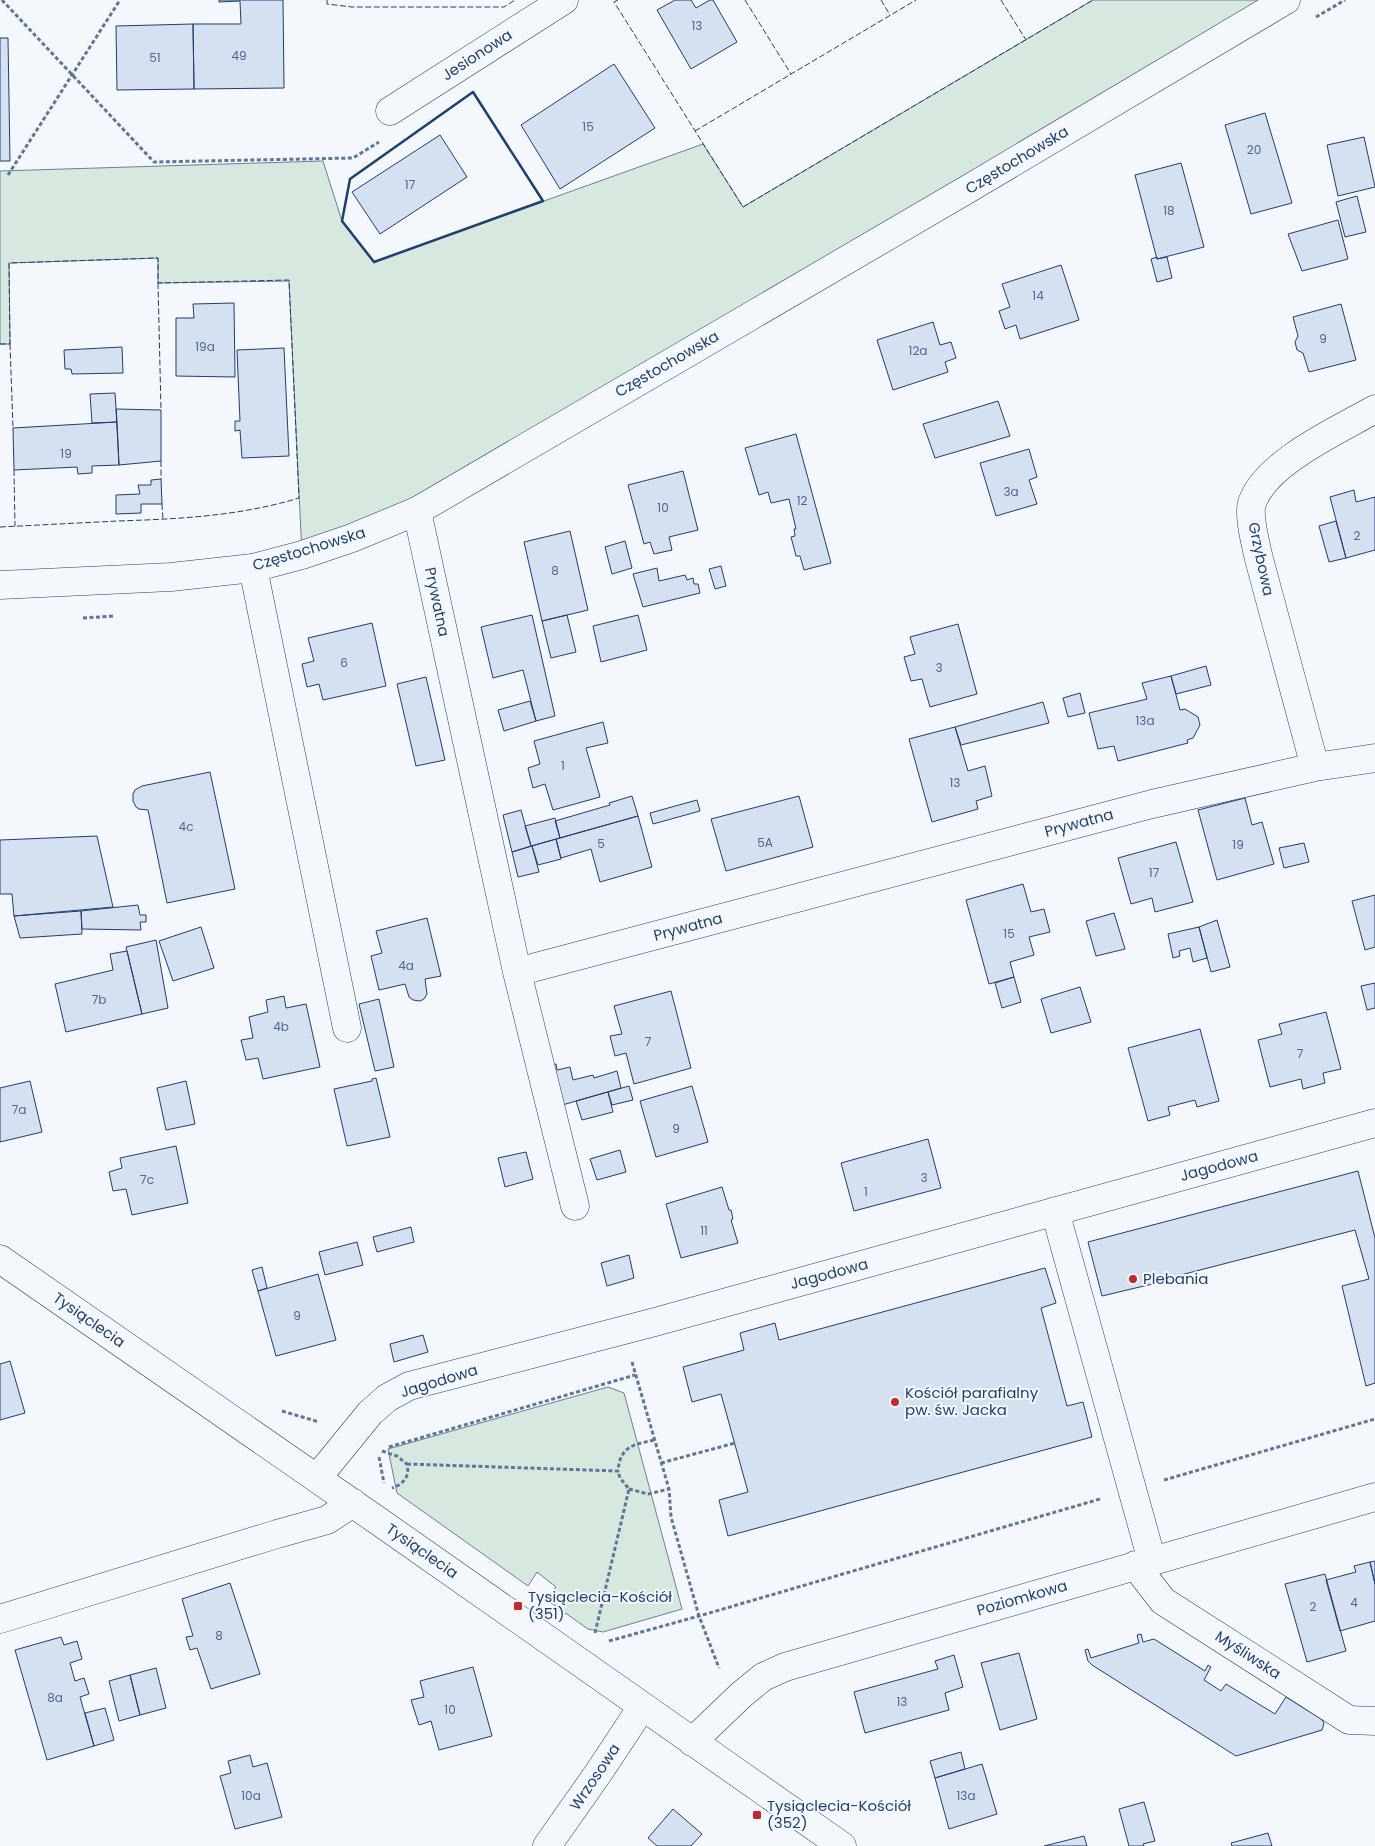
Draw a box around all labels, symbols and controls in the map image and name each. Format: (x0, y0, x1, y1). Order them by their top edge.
house number: 13 (692, 17, 702, 34)
street label: Jesionowa (437, 24, 516, 85)
house number: 49 (231, 47, 247, 64)
house number: 51 (149, 49, 161, 66)
house number: 15 (582, 118, 594, 135)
street label: Częstochowska (961, 120, 1072, 199)
house number: 20 (1247, 141, 1261, 158)
house number: 17 (405, 176, 416, 193)
house number: 18 (1163, 202, 1175, 219)
house number: 14 (1032, 287, 1044, 304)
street label: Częstochowska (611, 325, 723, 402)
house number: 9 (1319, 330, 1327, 347)
house number: 19a (195, 338, 215, 355)
house number: 12a (909, 342, 927, 359)
house number: 19 (60, 445, 72, 462)
house number: 3a (1003, 483, 1019, 500)
house number: 12 (797, 492, 807, 509)
house number: 10 (657, 499, 669, 516)
street label: Grzybowa (1243, 520, 1280, 598)
street label: Częstochowska (250, 521, 368, 576)
house number: 2 (1354, 527, 1361, 544)
house number: 8 (551, 562, 559, 579)
street label: Prywatna (420, 565, 455, 638)
house number: 6 (340, 654, 348, 671)
house number: 3 (935, 659, 943, 676)
house number: 13a (1135, 712, 1155, 729)
house number: 1 (561, 757, 565, 774)
house number: 13 (950, 774, 960, 791)
street label: Prywatna (1042, 803, 1116, 842)
house number: 4c (179, 818, 193, 835)
house number: 5A (757, 834, 773, 851)
house number: 5 (597, 835, 605, 852)
house number: 19 (1232, 836, 1244, 853)
house number: 17 (1149, 864, 1160, 881)
street label: Prywatna (651, 907, 725, 946)
house number: 15 (1003, 925, 1015, 942)
house number: 4a (398, 957, 414, 974)
house number: 7b (92, 991, 106, 1008)
house number: 4b (273, 1018, 289, 1035)
house number: 7 (645, 1033, 652, 1050)
house number: 7 (1297, 1045, 1304, 1062)
house number: 7a (12, 1101, 26, 1118)
house number: 9 (672, 1120, 680, 1137)
street label: Jagodowa (1178, 1145, 1260, 1186)
house number: 3 (920, 1169, 928, 1186)
house number: 7c (140, 1171, 154, 1188)
house number: 1 (864, 1183, 868, 1200)
house number: 11 (700, 1222, 708, 1239)
street label: Jagodowa (788, 1253, 870, 1294)
place label: Plebania (1143, 1268, 1208, 1289)
marker: Plebania (1127, 1273, 1139, 1285)
street label: Tysiąclecia (49, 1287, 129, 1352)
house number: 9 (293, 1307, 301, 1324)
street label: Jagodowa (398, 1359, 480, 1402)
place label: Kościół parafialny pw. św. Jacka (905, 1382, 1039, 1420)
marker: Kościół parafialny pw. św. Jacka (889, 1396, 901, 1408)
street label: Tysiąclecia (382, 1518, 462, 1583)
street label: Poziomkowa (974, 1575, 1070, 1621)
place label: Tysiąclecia-Kościół (351) (528, 1586, 672, 1624)
house number: 4 (1350, 1594, 1358, 1611)
house number: 2 (1310, 1598, 1317, 1615)
marker: Tysiąclecia-Kościół (351) (512, 1600, 524, 1612)
street label: Myśliwska (1211, 1625, 1285, 1684)
house number: 8 (215, 1627, 223, 1644)
house number: 8a (47, 1689, 63, 1706)
house number: 13 (897, 1693, 907, 1710)
house number: 10 (444, 1701, 456, 1718)
street label: Wrzosowa (564, 1739, 625, 1814)
house number: 10a (241, 1787, 261, 1804)
house number: 13a (956, 1787, 976, 1804)
place label: Tysiąclecia-Kościół (352) (767, 1795, 911, 1833)
marker: Tysiąclecia-Kościół (352) (751, 1809, 763, 1821)

